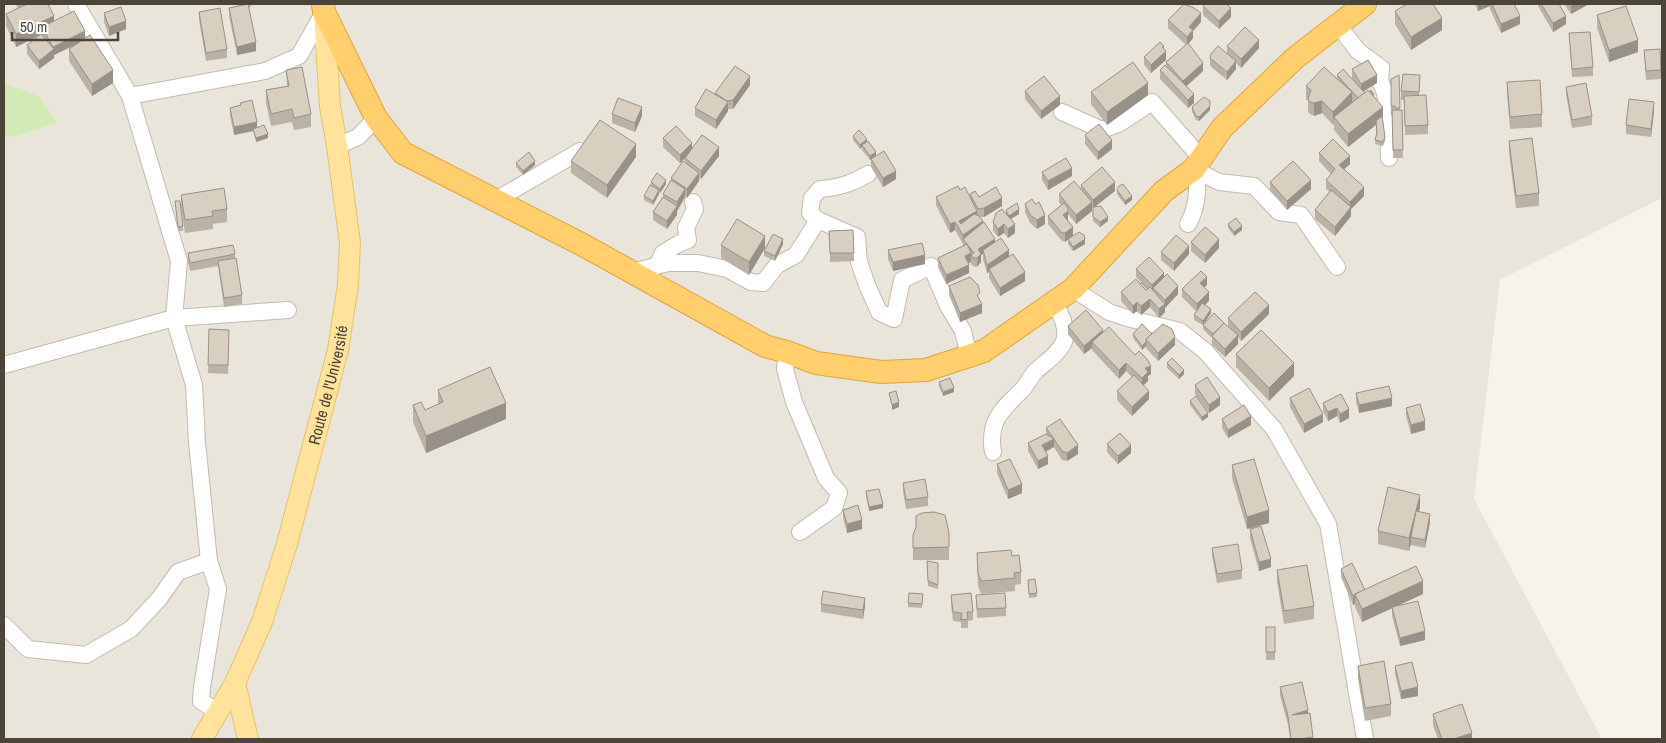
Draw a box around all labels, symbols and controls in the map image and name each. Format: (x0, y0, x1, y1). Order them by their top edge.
scale bar (12, 10, 119, 42)
text: 50 m (20, 16, 47, 37)
street label: Route de l'Université (303, 324, 353, 447)

